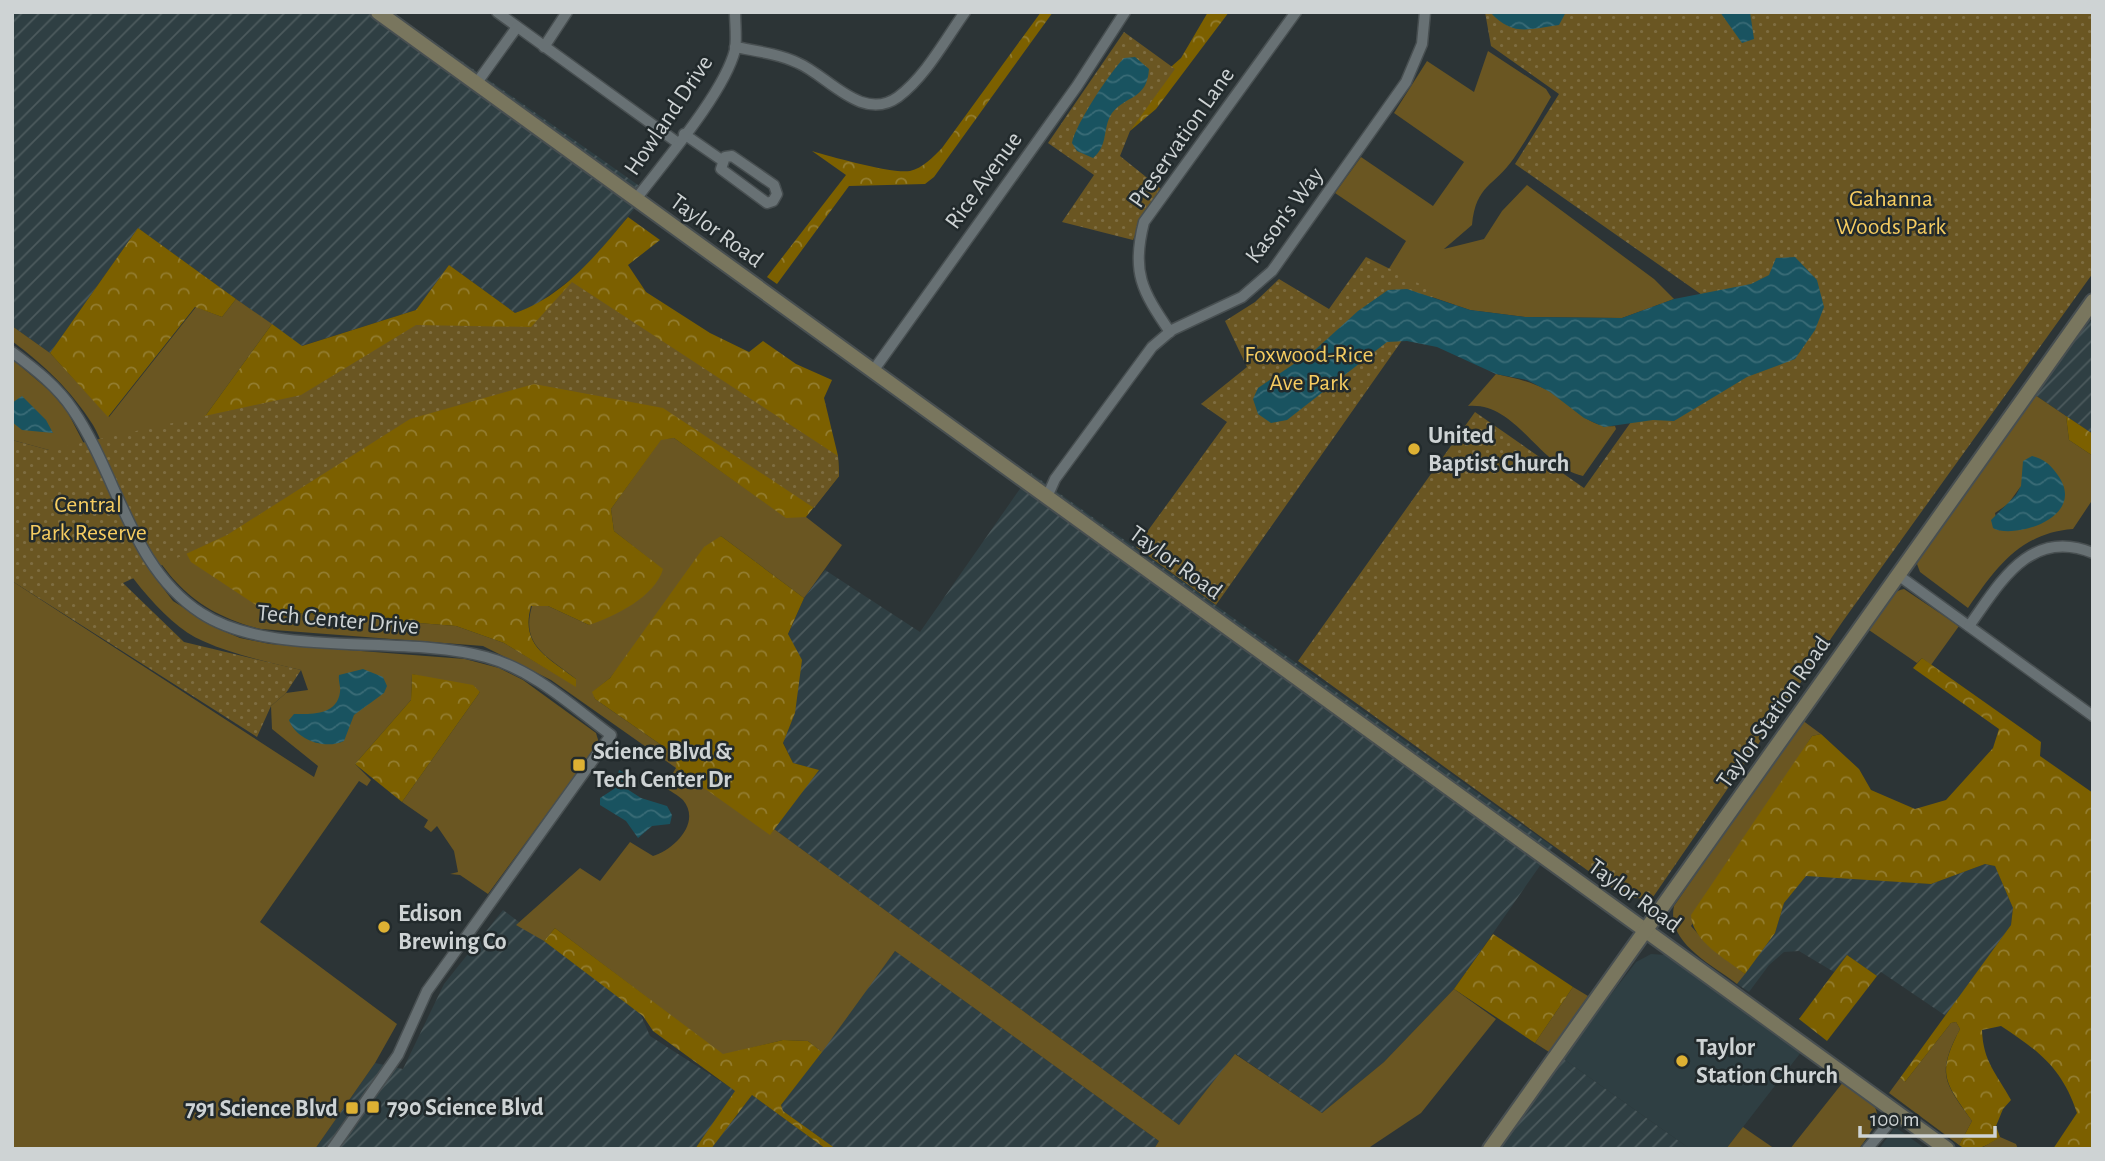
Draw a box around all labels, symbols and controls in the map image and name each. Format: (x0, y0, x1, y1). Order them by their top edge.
street label: Howland Drive (620, 51, 718, 180)
street label: Preservation Lane (1125, 63, 1239, 212)
street label: Rice Avenue (941, 128, 1027, 233)
street label: Kason's Way (1241, 163, 1328, 268)
park label: Gahanna Woods Park (1836, 187, 1946, 239)
street label: Taylor Road (666, 189, 767, 272)
park label: Foxwood-Rice Ave Park (1244, 343, 1374, 395)
place label: United Baptist Church (1428, 424, 1569, 476)
marker: United Baptist Church (1406, 441, 1422, 457)
park label: Central Park Reserve (29, 493, 147, 545)
street label: Taylor Road (1125, 521, 1226, 604)
street label: Tech Center Drive (256, 601, 420, 639)
street label: Taylor Station Road (1712, 632, 1835, 793)
place label: Science Blvd & Tech Center Dr (593, 740, 732, 792)
marker: Science Blvd & Tech Center Dr (571, 757, 587, 773)
street label: Taylor Road (1584, 854, 1685, 937)
place label: Edison Brewing Co (398, 902, 507, 954)
marker: Edison Brewing Co (376, 919, 392, 935)
place label: Taylor Station Church (1696, 1036, 1838, 1088)
marker: Taylor Station Church (1674, 1053, 1690, 1069)
scale bar (1860, 1094, 1995, 1138)
place label: 790 Science Blvd (387, 1096, 544, 1120)
place label: 791 Science Blvd (185, 1097, 338, 1121)
marker: 790 Science Blvd (365, 1099, 381, 1115)
marker: 791 Science Blvd (344, 1100, 360, 1116)
text: 100 m (1870, 1109, 1920, 1130)

